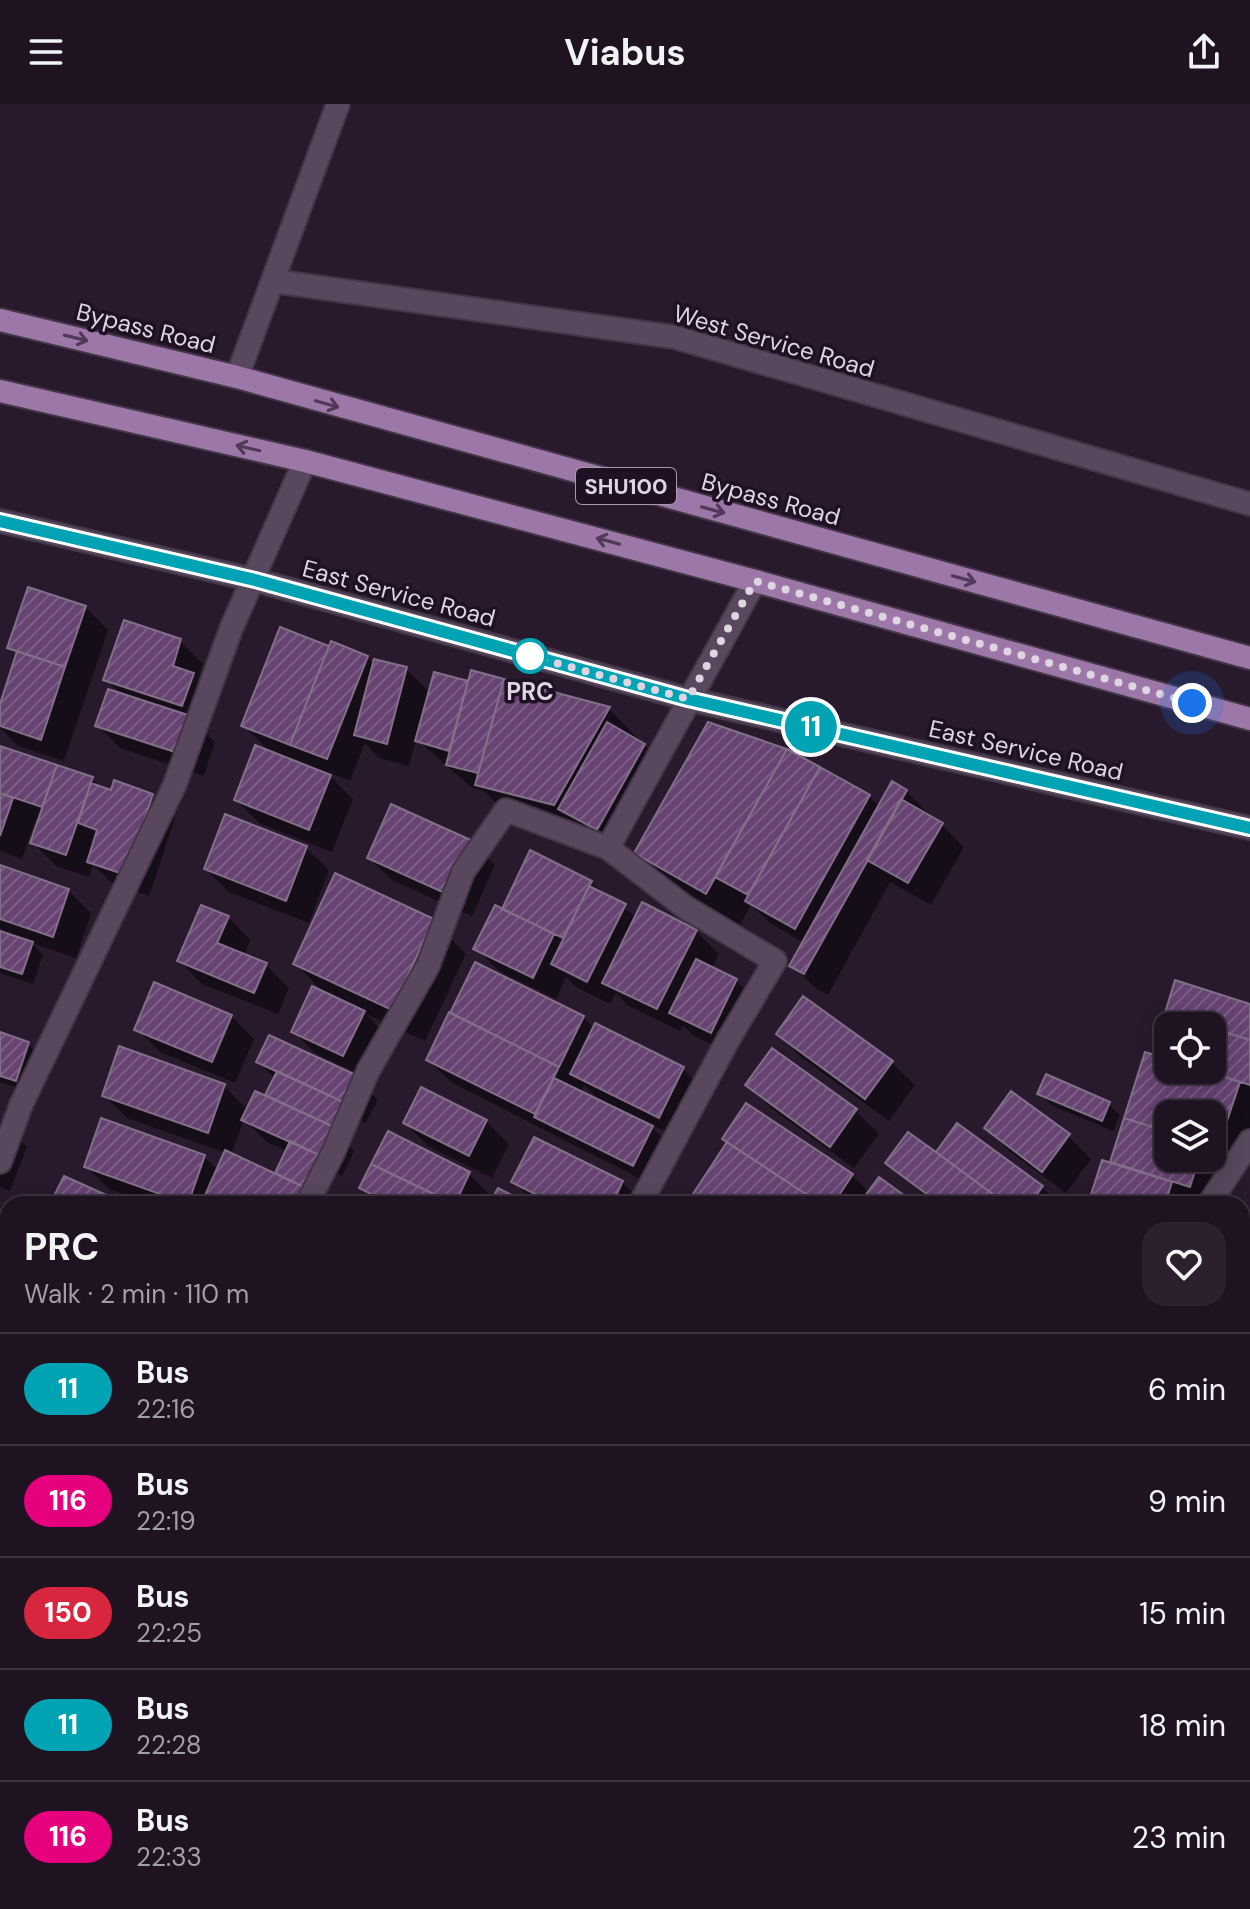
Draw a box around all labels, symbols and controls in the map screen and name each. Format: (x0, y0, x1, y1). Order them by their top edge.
text: Viabus (564, 29, 686, 76)
icon: menu (24, 30, 68, 74)
icon: share (1182, 30, 1226, 74)
street label: Bypass Road (73, 296, 219, 360)
street label: West Service Road (670, 298, 878, 384)
one-way arrow (62, 331, 88, 346)
one-way arrow (314, 397, 340, 412)
one-way arrow (236, 440, 262, 455)
street label: Bypass Road (698, 466, 844, 532)
road number: SHU100 (576, 468, 676, 504)
one-way arrow (699, 503, 725, 518)
one-way arrow (596, 533, 622, 548)
street label: East Service Road (299, 552, 499, 634)
one-way arrow (950, 572, 976, 587)
marker: PRC (513, 639, 547, 673)
place label: PRC (506, 676, 554, 707)
your location (1172, 683, 1212, 723)
line badge: 11 (775, 701, 847, 753)
text: 11 (801, 708, 821, 745)
street label: East Service Road (926, 713, 1126, 787)
map controls (1154, 1012, 1226, 1172)
button: locate (1154, 1012, 1226, 1084)
button: layers (1154, 1100, 1226, 1172)
text: PRC (24, 1222, 99, 1272)
button: heart (1142, 1222, 1226, 1306)
text: Walk · 2 min · 110 m (24, 1277, 249, 1311)
text: Bus (136, 1353, 190, 1392)
text: 11 (58, 1370, 78, 1407)
text: 6 min (1148, 1370, 1226, 1409)
text: 22:16 (136, 1392, 196, 1426)
text: Bus (136, 1465, 190, 1504)
text: 116 (49, 1482, 87, 1519)
text: 9 min (1148, 1482, 1226, 1521)
text: 22:19 (136, 1504, 196, 1538)
text: Bus (136, 1577, 190, 1616)
text: 150 (44, 1594, 92, 1631)
text: 15 min (1139, 1594, 1226, 1633)
text: 22:25 (136, 1616, 202, 1650)
text: Bus (136, 1689, 190, 1728)
text: 11 (58, 1706, 78, 1743)
text: 18 min (1139, 1706, 1226, 1745)
text: 22:28 (136, 1728, 202, 1762)
text: Bus (136, 1801, 190, 1840)
text: 116 (49, 1818, 87, 1855)
text: 23 min (1132, 1818, 1226, 1857)
text: 22:33 (136, 1840, 202, 1874)

